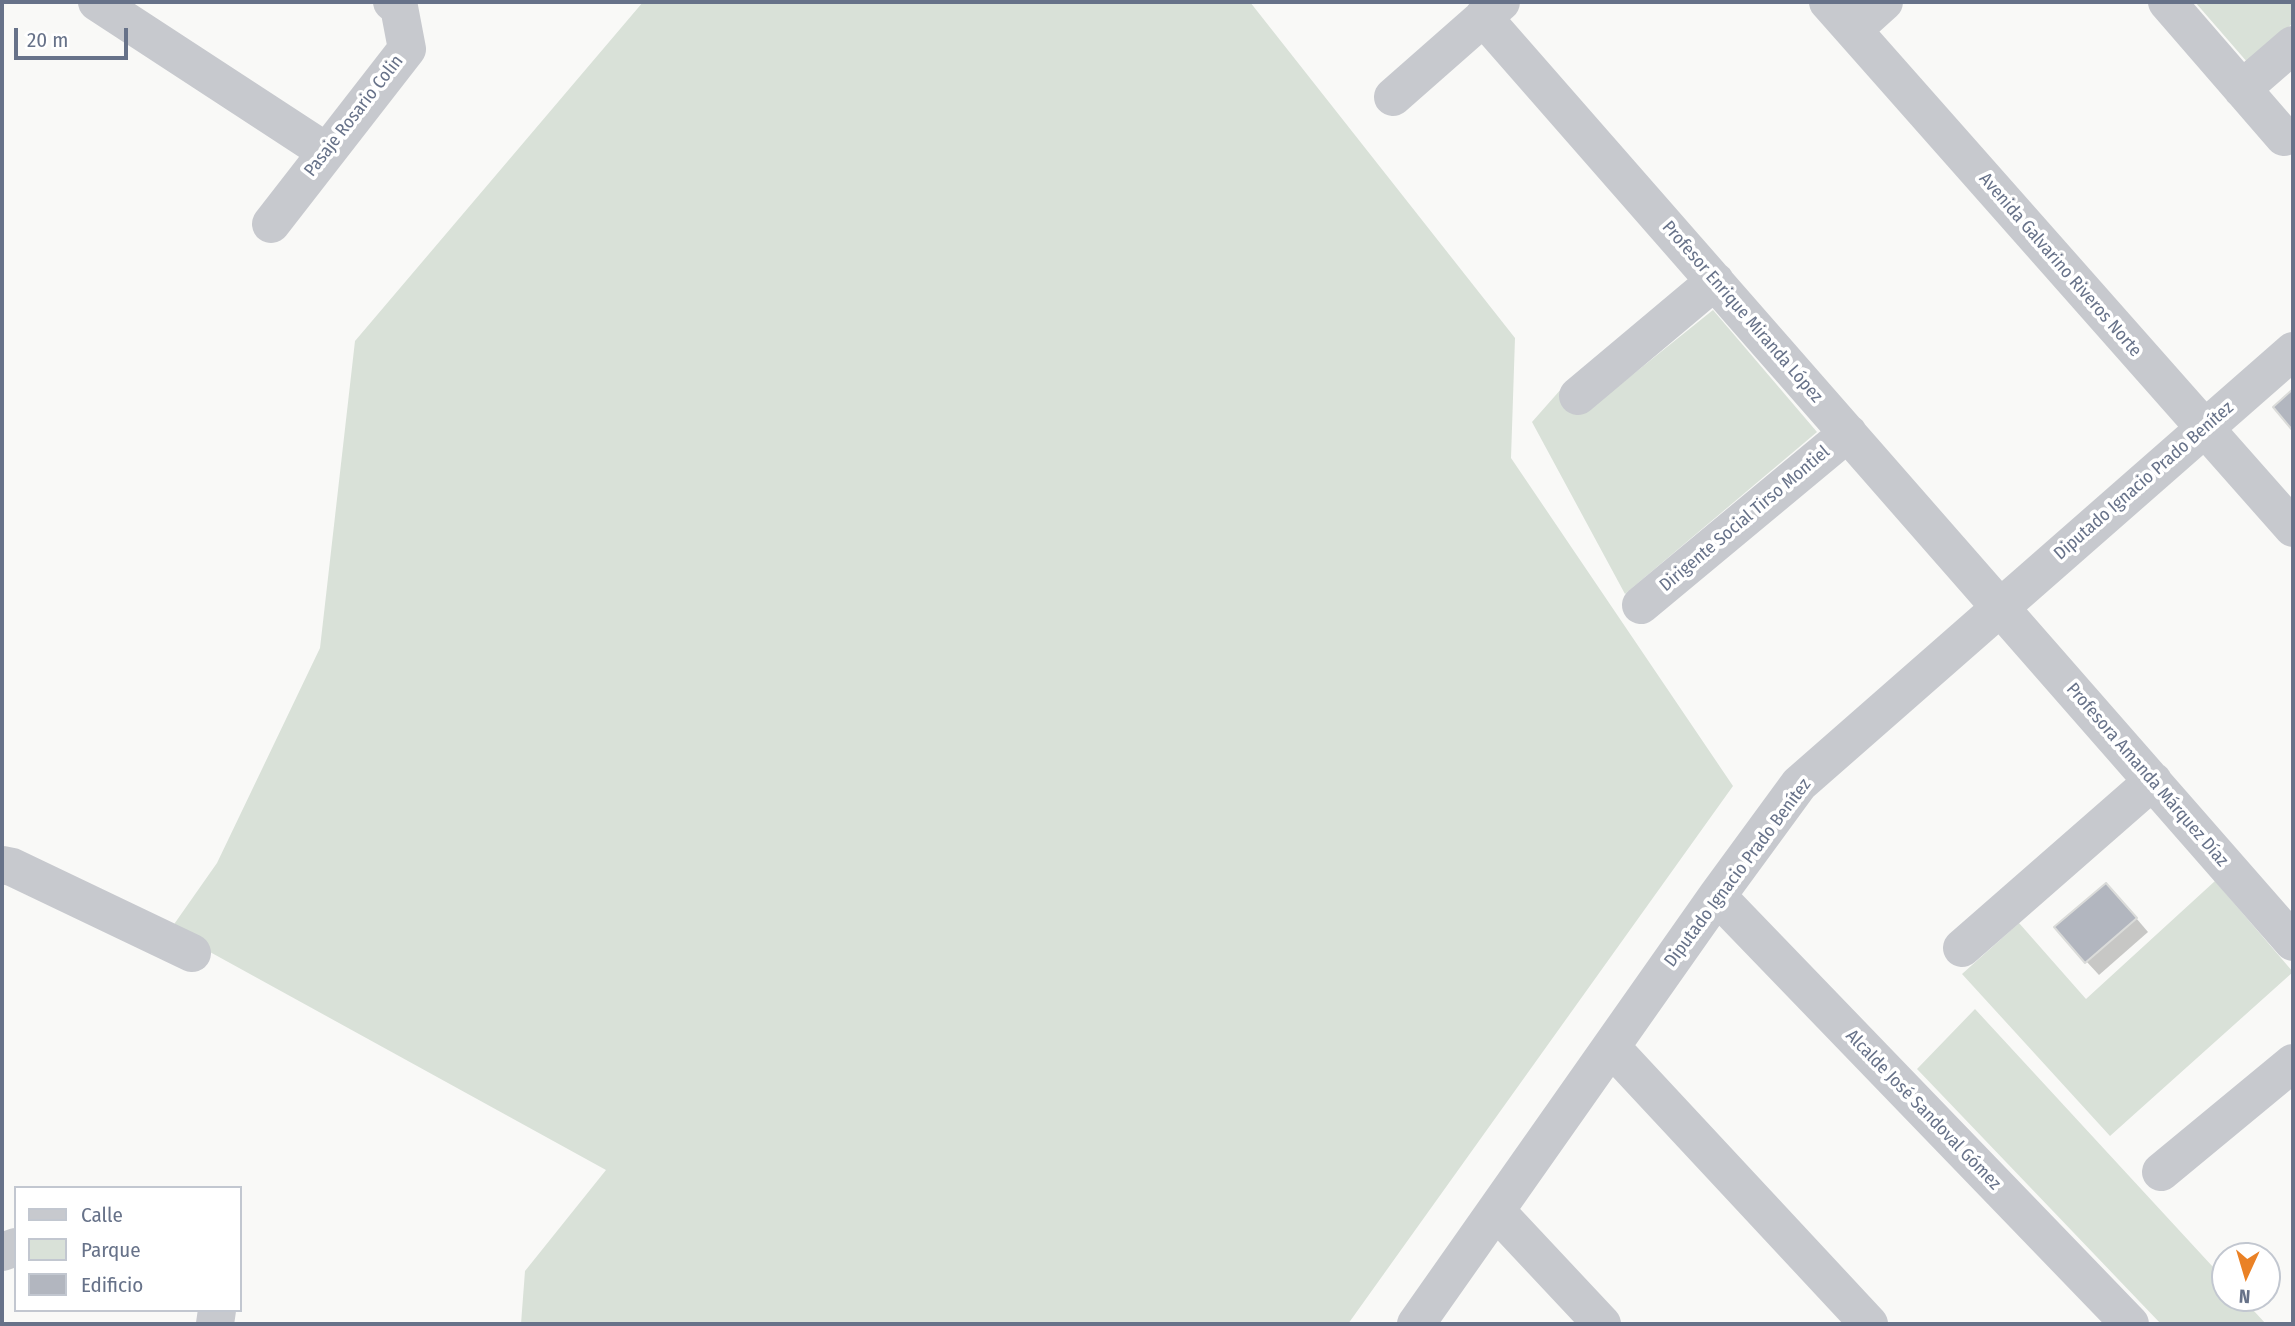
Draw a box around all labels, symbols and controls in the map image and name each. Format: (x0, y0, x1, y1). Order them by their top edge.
scale bar (18, 14, 131, 58)
text: 20 m (27, 27, 68, 53)
street label: Pasaje Rosario Colin (300, 51, 408, 181)
street label: Avenida Galvarino Riveros Norte (1974, 169, 2146, 361)
street label: Profesor Enrique Miranda López (1657, 217, 1827, 407)
street label: Diputado Ignacio Prado Benítez (2050, 397, 2238, 565)
street label: Dirigente Social Tirso Montiel (1656, 441, 1834, 597)
street label: Profesora Amanda Márquez Díaz (2061, 679, 2233, 871)
street label: Diputado Ignacio Prado Benítez (1660, 774, 1816, 972)
street label: Alcalde José Sandoval Gómez (1841, 1026, 2005, 1194)
legend (14, 1186, 242, 1312)
text: Calle (81, 1202, 123, 1228)
text: Parque (81, 1237, 141, 1263)
north arrow (2211, 1242, 2281, 1312)
text: Edificio (81, 1272, 143, 1298)
text: N (2238, 1285, 2251, 1308)

